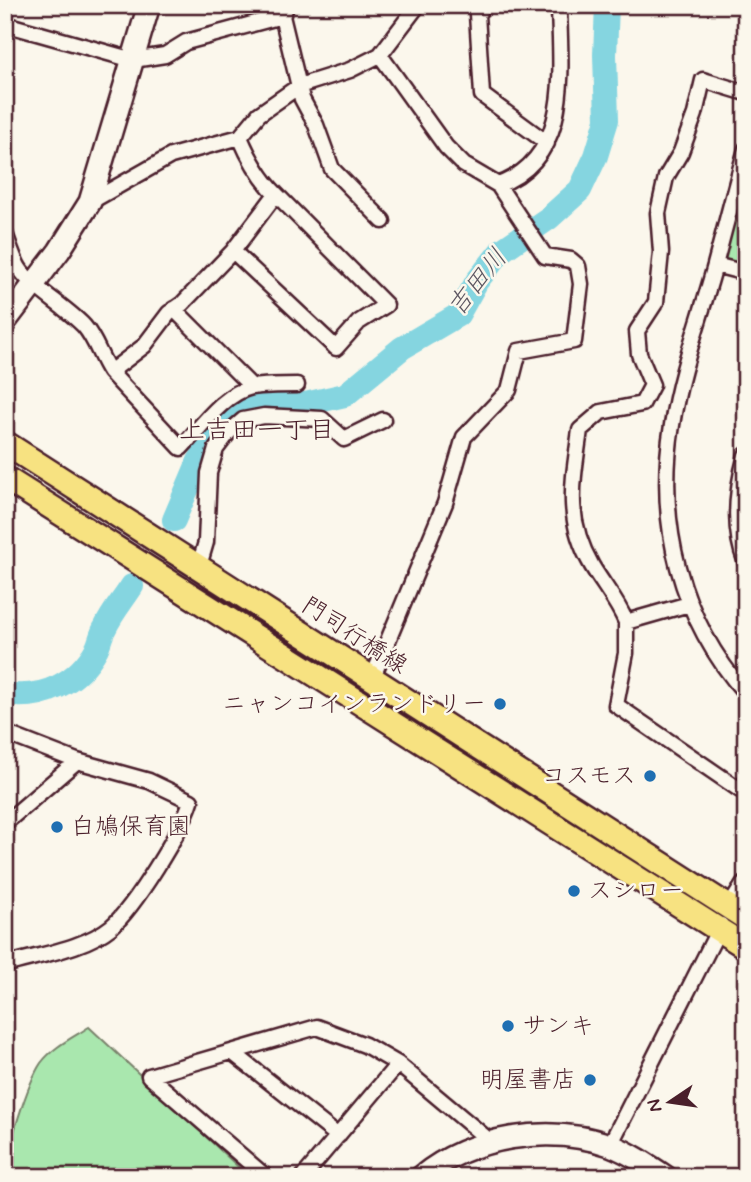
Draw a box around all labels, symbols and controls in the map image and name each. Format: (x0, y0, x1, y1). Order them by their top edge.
water label: 吉田川 (440, 242, 516, 324)
district label: 上吉田一丁目 (179, 414, 335, 448)
street label: 門司行橋線 (295, 590, 413, 682)
place label: ニャンコインランドリー (222, 689, 486, 720)
marker: ニャンコインランドリー (492, 696, 508, 712)
place label: コスモス (541, 761, 636, 792)
marker: コスモス (642, 768, 658, 784)
place label: 白鳩保育園 (71, 812, 191, 843)
marker: 白鳩保育園 (49, 819, 65, 835)
place label: スシロー (588, 876, 684, 907)
marker: スシロー (566, 883, 582, 899)
place label: サンキ (522, 1011, 594, 1042)
marker: サンキ (500, 1018, 516, 1034)
place label: 明屋書店 (480, 1065, 576, 1096)
north arrow (636, 1066, 706, 1136)
marker: 明屋書店 (582, 1072, 598, 1088)
text: N (641, 1097, 669, 1114)

